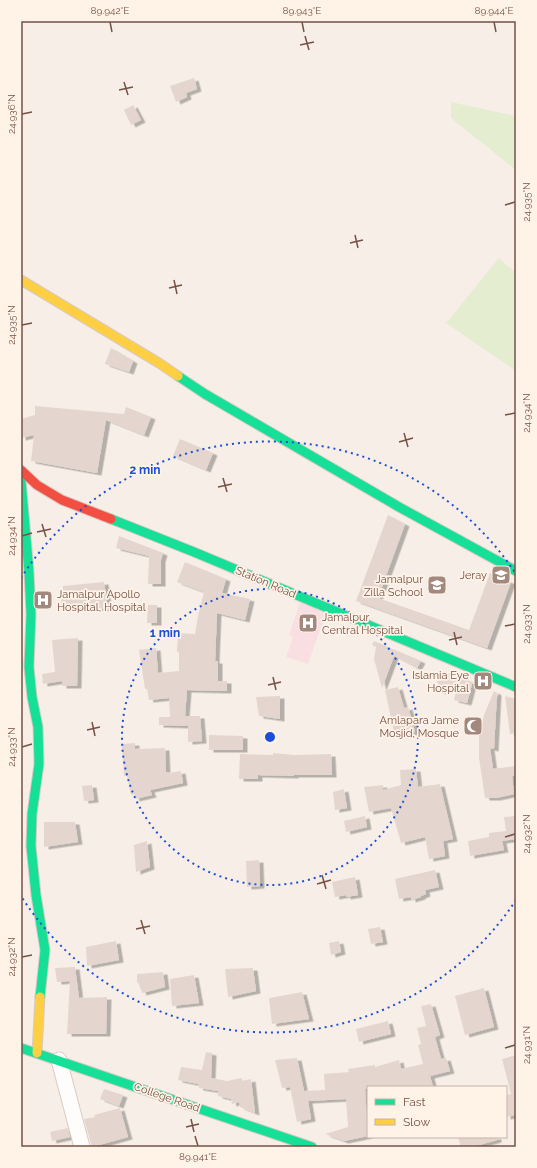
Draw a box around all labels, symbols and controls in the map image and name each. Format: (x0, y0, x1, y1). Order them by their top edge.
text: 89.942°E (91, 5, 129, 16)
text: 89.943°E (283, 5, 321, 16)
text: 89.944°E (474, 5, 514, 16)
text: 24.936°N (6, 94, 17, 134)
text: 24.935°N (521, 182, 532, 222)
text: 24.935°N (6, 305, 17, 345)
text: 24.934°N (521, 393, 532, 433)
text: 2 min (129, 463, 161, 477)
text: 24.934°N (6, 516, 17, 556)
street label: Station Road (234, 564, 298, 601)
school or university icon: Jeray (490, 564, 512, 586)
place label: Jeray (460, 569, 487, 582)
place label: Jamalpur Zilla School (364, 573, 423, 599)
school or university icon: Jamalpur Zilla School (426, 574, 448, 596)
place label: Jamalpur Apollo Hospital, Hospital (57, 588, 146, 614)
hospital icon: Jamalpur Apollo Hospital, Hospital (32, 589, 54, 611)
text: 24.933°N (521, 604, 532, 644)
place label: Jamalpur Central Hospital (322, 611, 403, 637)
hospital icon: Jamalpur Central Hospital (297, 612, 319, 634)
text: 1 min (150, 626, 180, 640)
place label: Islamia Eye Hospital (412, 669, 470, 695)
hospital icon: Islamia Eye Hospital (472, 670, 494, 692)
place label: Amlapara Jame Mosjid, Mosque (379, 714, 460, 740)
mosque icon: Amlapara Jame Mosjid, Mosque (462, 715, 484, 737)
text: 24.933°N (6, 727, 17, 767)
centre of rings (263, 730, 277, 744)
text: 24.932°N (521, 814, 532, 854)
text: 24.932°N (6, 937, 17, 977)
text: 24.931°N (521, 1026, 532, 1064)
street label: College Road (132, 1080, 202, 1115)
legend (367, 1086, 507, 1138)
text: Fast (403, 1095, 426, 1109)
text: Slow (403, 1115, 430, 1129)
text: 89.941°E (179, 1151, 217, 1162)

